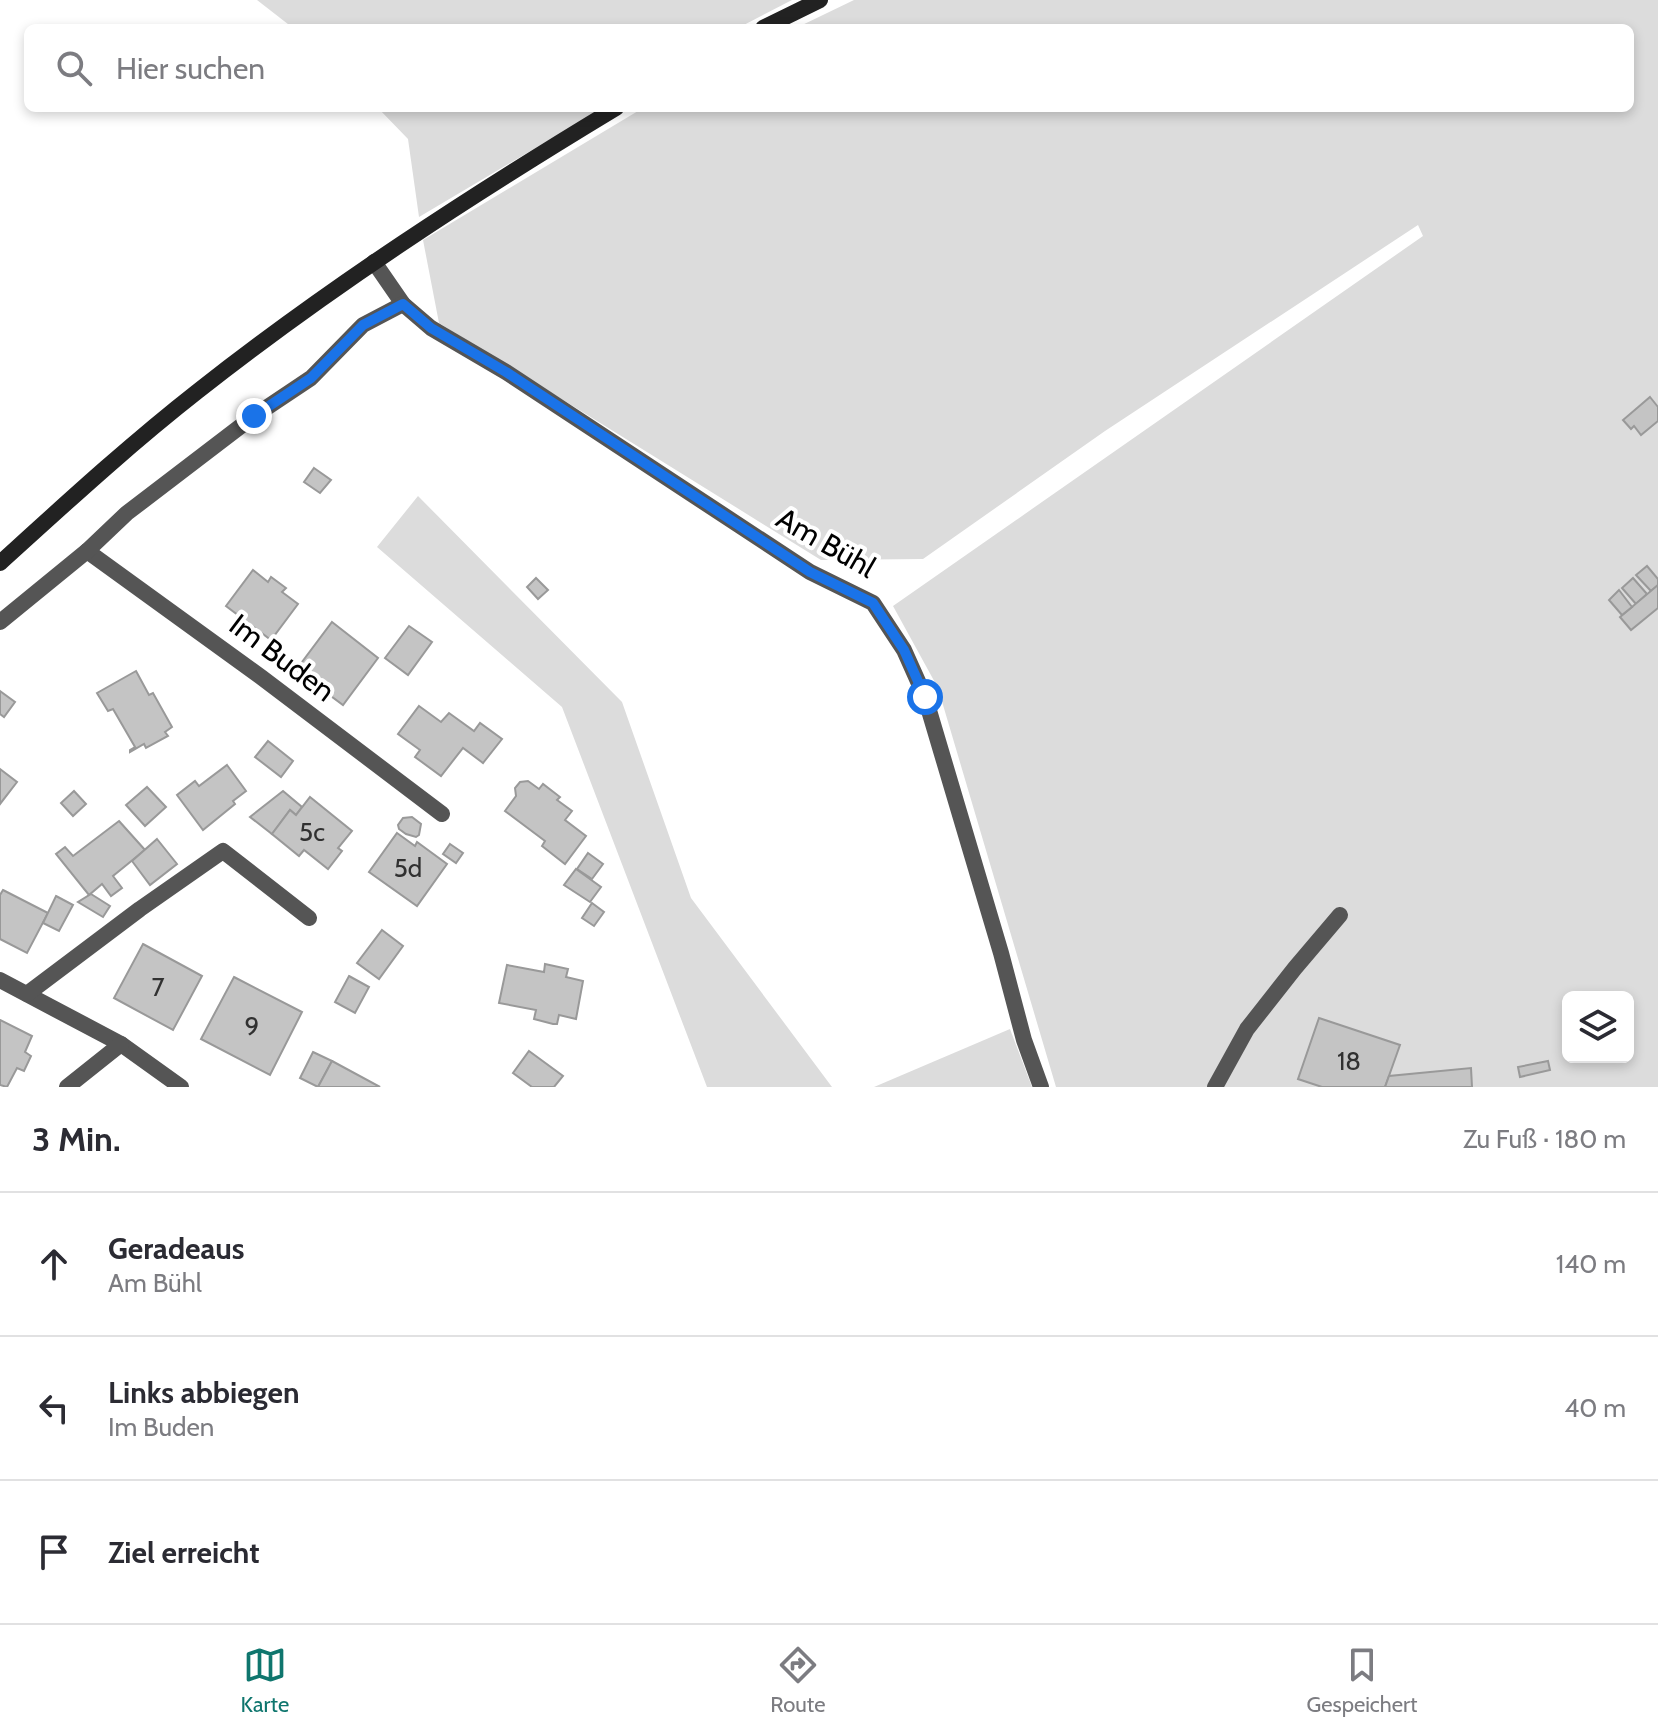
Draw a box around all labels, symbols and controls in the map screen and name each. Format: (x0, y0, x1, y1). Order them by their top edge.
search box (24, 24, 1634, 112)
icon: search (52, 46, 96, 90)
text: Hier suchen (116, 50, 265, 87)
route end (236, 398, 272, 434)
street label: Am Bühl (770, 499, 882, 586)
street label: Im Buden (222, 606, 342, 709)
route start (907, 679, 943, 715)
house number: 5c (299, 816, 325, 848)
house number: 5d (394, 852, 422, 884)
house number: 7 (151, 971, 165, 1003)
map controls (1562, 991, 1634, 1063)
button: layers (1562, 991, 1634, 1063)
house number: 9 (245, 1010, 259, 1042)
house number: 18 (1337, 1045, 1361, 1077)
text: 3 Min. (32, 1118, 120, 1160)
text: Zu Fuß · 180 m (1463, 1123, 1626, 1155)
text: Geradeaus (108, 1230, 245, 1267)
icon: ahead (32, 1242, 76, 1286)
text: 140 m (1556, 1248, 1626, 1280)
text: Am Bühl (108, 1267, 202, 1299)
text: Links abbiegen (108, 1374, 300, 1411)
icon: left (32, 1386, 76, 1430)
text: 40 m (1564, 1392, 1626, 1424)
text: Im Buden (108, 1411, 214, 1443)
icon: arrive (32, 1530, 76, 1574)
text: Ziel erreicht (108, 1534, 259, 1571)
tab: Karte (241, 1643, 289, 1718)
tab: Route (770, 1643, 825, 1718)
tab: Gespeichert (1307, 1643, 1417, 1718)

